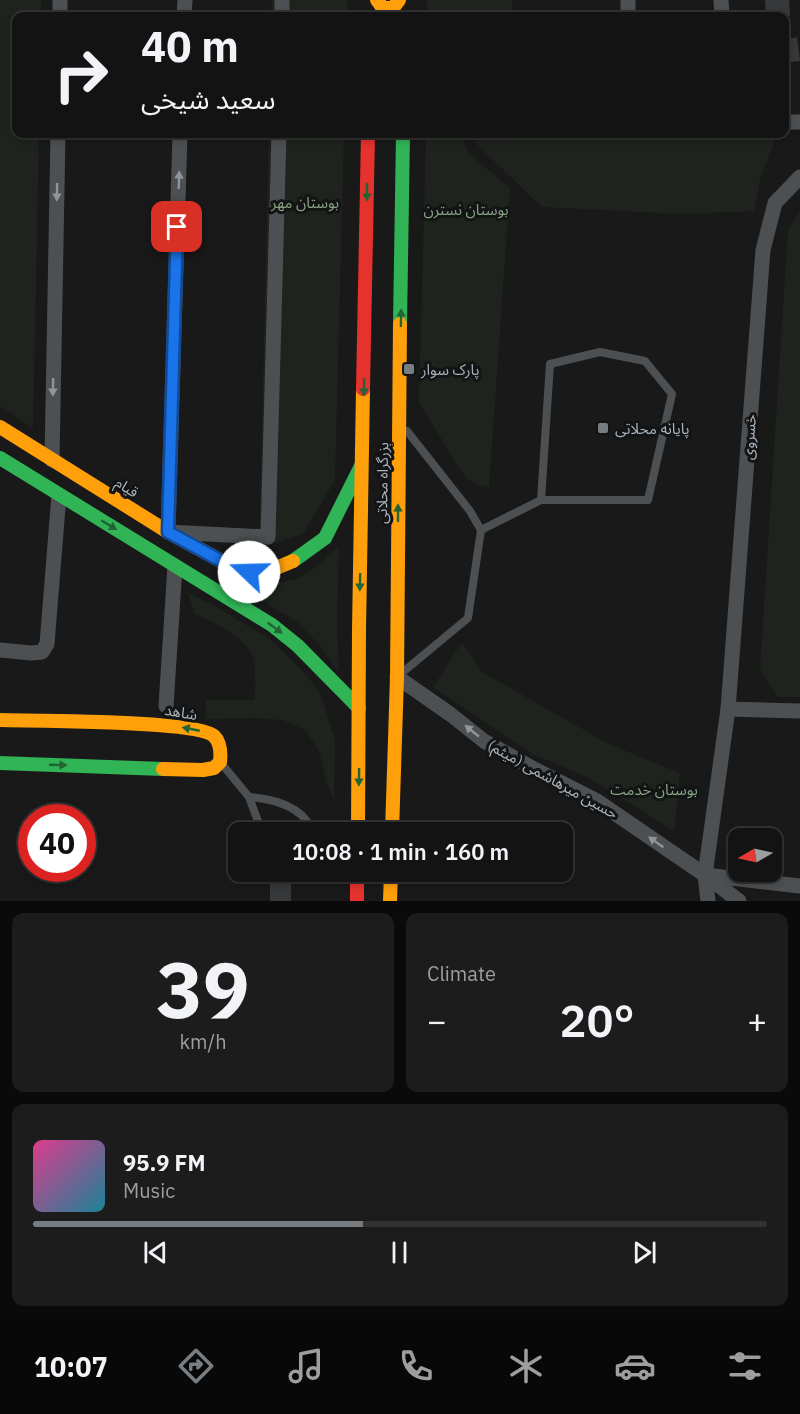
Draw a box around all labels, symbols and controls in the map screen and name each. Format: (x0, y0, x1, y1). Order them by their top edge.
text: 40 m (141, 19, 239, 74)
icon: right (42, 36, 120, 114)
text: سعید شیخی (141, 81, 275, 116)
one-way arrow (174, 170, 183, 189)
one-way arrow (52, 182, 62, 201)
one-way arrow (362, 182, 372, 201)
park label: بوستان مهر (270, 193, 339, 212)
park label: بوستان نسترن (423, 200, 509, 219)
pin (151, 201, 202, 252)
icon: arrive (160, 210, 193, 243)
one-way arrow (396, 309, 406, 328)
place label: پارک سوار (420, 360, 479, 380)
marker: پارک سوار (402, 362, 416, 376)
one-way arrow (48, 377, 58, 396)
one-way arrow (359, 377, 369, 396)
street label: خسروی (738, 413, 760, 460)
place label: پایانه محلاتی (615, 419, 690, 439)
marker: پایانه محلاتی (596, 421, 610, 435)
street label: بزرگراه محلاتی (372, 442, 392, 524)
street label: قیام (111, 473, 142, 503)
one-way arrow (393, 504, 403, 523)
one-way arrow (101, 520, 117, 531)
position arrow (217, 540, 281, 604)
one-way arrow (356, 572, 365, 591)
one-way arrow (267, 621, 282, 633)
street label: شاهد (163, 700, 199, 724)
one-way arrow (182, 724, 201, 733)
one-way arrow (465, 725, 480, 738)
street label: حسین میرهاشمی (میثم) (484, 735, 622, 825)
one-way arrow (49, 760, 68, 770)
one-way arrow (354, 767, 364, 786)
park label: بوستان خدمت (610, 780, 698, 799)
speed limit sign: 40 (18, 804, 96, 882)
north arrow (728, 828, 782, 882)
map controls (728, 828, 782, 882)
one-way arrow (649, 836, 665, 848)
text: 10:08 · 1 min · 160 m (292, 837, 509, 866)
text: 39 (156, 938, 250, 1039)
text: Climate (427, 960, 496, 987)
text: 20° (559, 991, 635, 1049)
text: − (427, 999, 447, 1042)
text: + (747, 999, 767, 1042)
text: km/h (179, 1028, 227, 1055)
text: 95.9 FM (123, 1148, 206, 1177)
text: Music (123, 1177, 175, 1204)
icon: previous (139, 1236, 172, 1269)
icon: pause (383, 1236, 416, 1269)
icon: next (628, 1236, 661, 1269)
icon: directions (175, 1345, 217, 1387)
icon: music (285, 1345, 327, 1387)
icon: phone (395, 1345, 437, 1387)
icon: climate (505, 1345, 547, 1387)
icon: car (614, 1345, 656, 1387)
icon: filters (724, 1345, 766, 1387)
text: 10:07 (34, 1349, 108, 1384)

